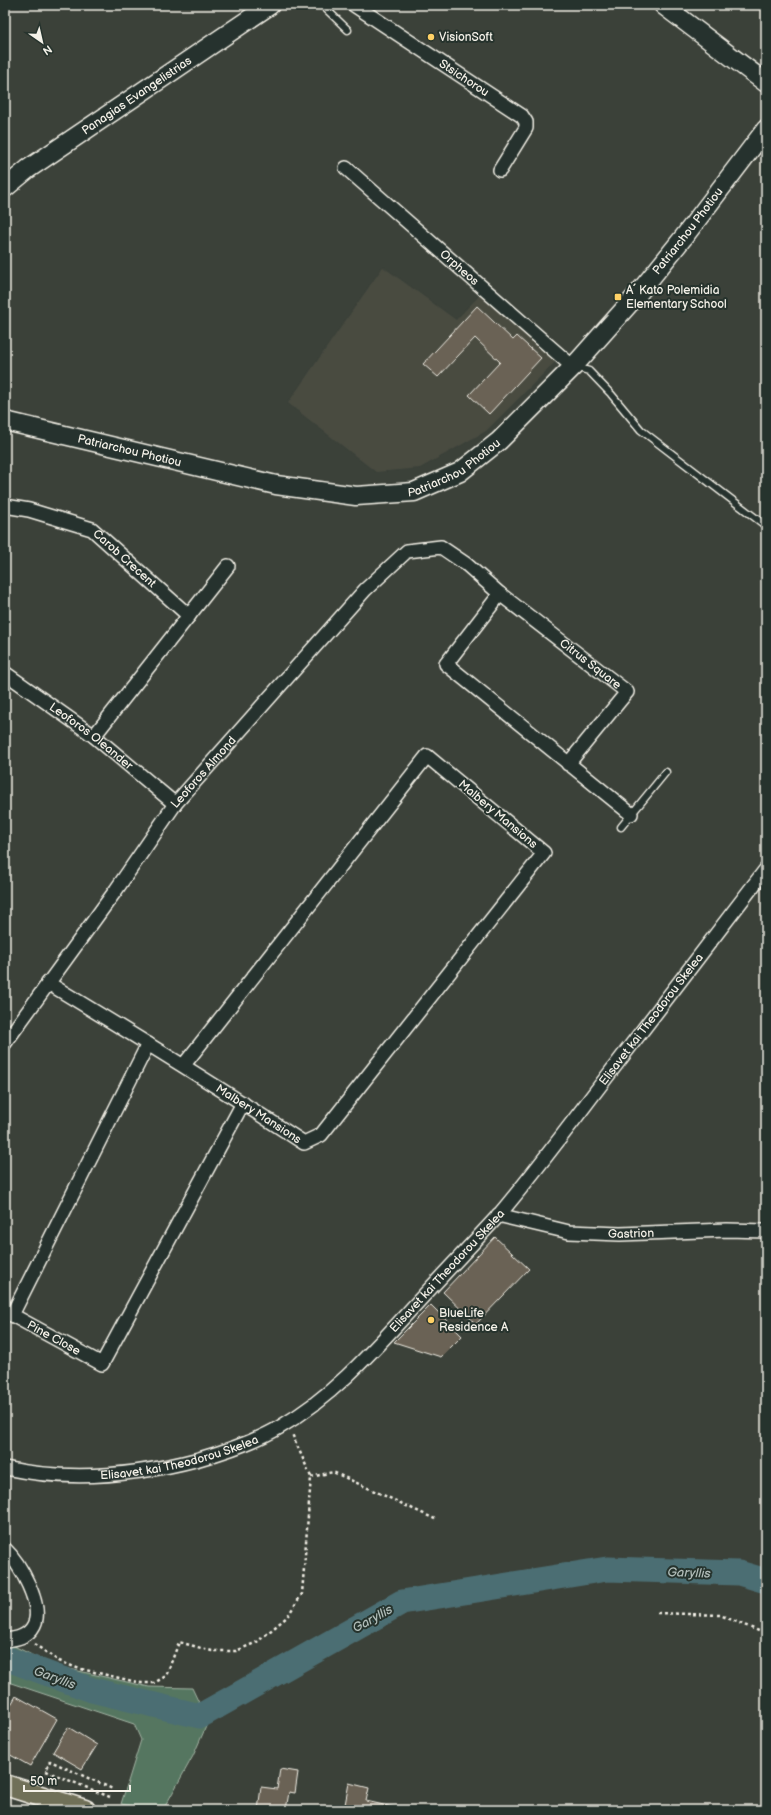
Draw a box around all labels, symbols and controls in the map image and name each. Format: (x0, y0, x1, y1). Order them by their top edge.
north arrow (22, 22, 62, 62)
place label: VisionSoft (439, 30, 493, 45)
marker: VisionSoft (426, 32, 436, 42)
text: N (40, 42, 54, 58)
street label: Panagias Evangelistrias (79, 53, 195, 138)
street label: Stsichorou (436, 56, 492, 100)
street label: Patriarchou Photiou (650, 185, 727, 278)
street label: Orpheos (437, 247, 482, 289)
place label: A´ Kato Polemidia Elementary School (626, 283, 727, 312)
marker: A´ Kato Polemidia Elementary School (613, 292, 623, 302)
street label: Patriarchou Photiou (76, 431, 183, 470)
street label: Patriarchou Photiou (407, 436, 504, 500)
street label: Carob Crecent (90, 526, 159, 591)
street label: Citrus Square (556, 636, 624, 693)
street label: Leoforos Oleander (46, 700, 136, 774)
street label: Leoforos Almond (168, 733, 240, 811)
street label: Malbery Mansions (455, 777, 540, 852)
street label: Elisavet kai Theodorou Skelea (596, 950, 707, 1088)
street label: Malbery Mansions (213, 1081, 304, 1147)
street label: Elisavet kai Theodorou Skelea (387, 1206, 508, 1336)
street label: Gastrion (608, 1226, 655, 1242)
place label: BlueLife Residence A (439, 1306, 509, 1335)
marker: BlueLife Residence A (426, 1315, 436, 1325)
street label: Pine Close (24, 1318, 83, 1359)
street label: Elisavet kai Theodorou Skelea (100, 1432, 261, 1483)
water label: Garyllis (667, 1564, 711, 1582)
water label: Garyllis (350, 1601, 396, 1636)
water label: Garyllis (32, 1663, 78, 1693)
scale bar (24, 1767, 130, 1793)
text: 50 m (30, 1774, 57, 1789)

